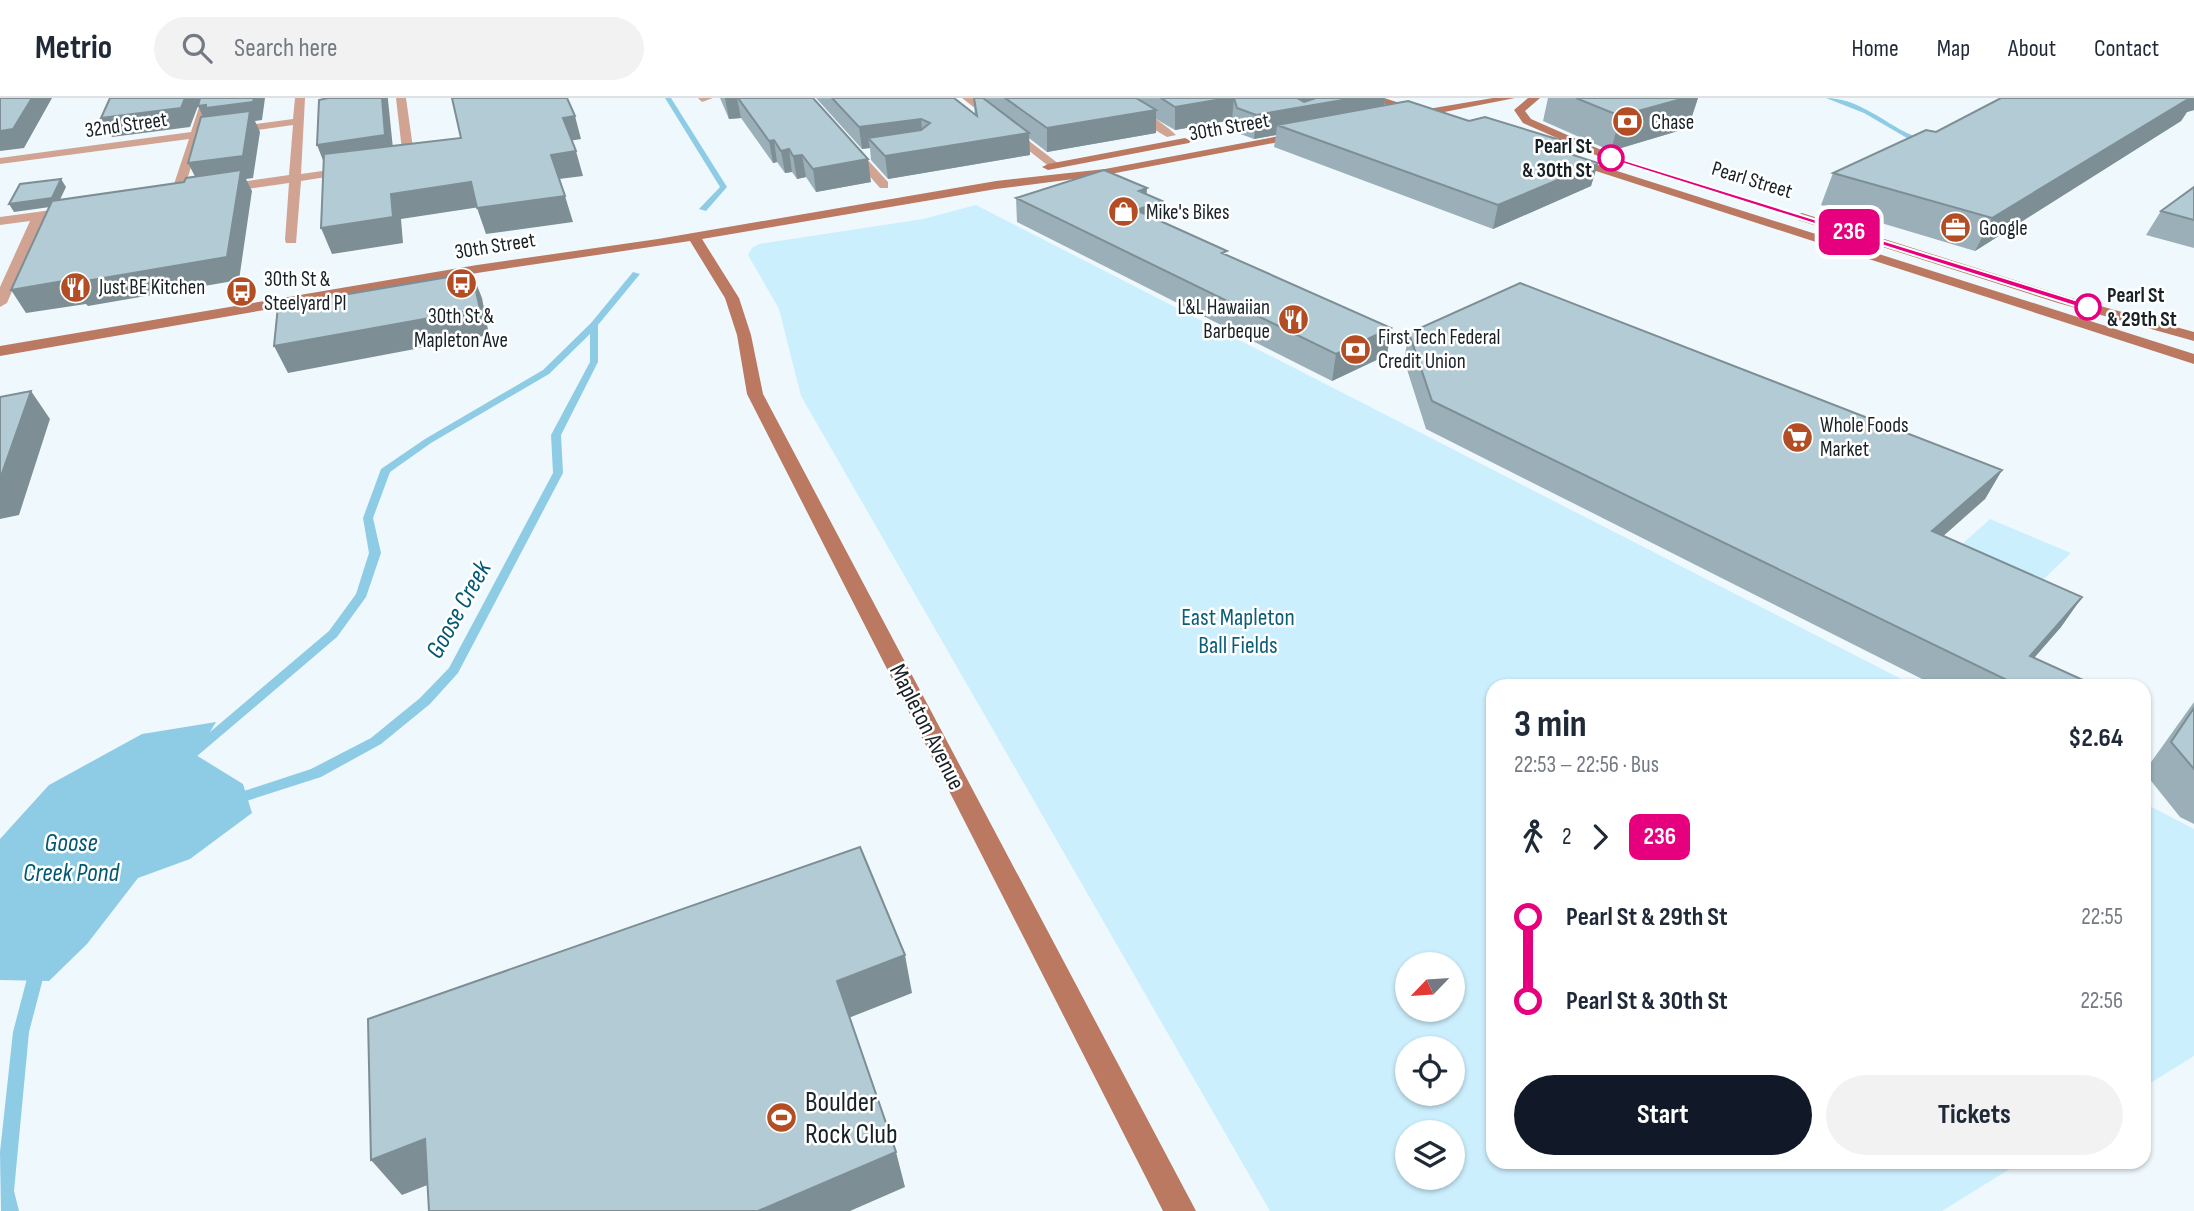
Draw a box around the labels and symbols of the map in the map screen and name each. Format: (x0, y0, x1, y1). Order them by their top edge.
bank icon: Chase (1611, 105, 1645, 139)
street label: 32nd Street (83, 107, 169, 143)
street label: 30th Street (1187, 108, 1271, 146)
place label: Chase (1651, 110, 1694, 135)
place label: Pearl St & 30th St (1522, 134, 1592, 183)
marker: Pearl St & 30th St (1598, 145, 1624, 171)
street label: Pearl Street (1709, 156, 1795, 204)
shop icon: Mike's Bikes (1106, 195, 1140, 229)
place label: Mike's Bikes (1146, 200, 1230, 225)
line badge: 236 (1809, 209, 1889, 255)
office icon: Google (1939, 211, 1973, 245)
place label: Google (1979, 216, 2028, 241)
street label: 30th Street (453, 227, 537, 265)
place label: 30th St & Steelyard Pl (264, 267, 346, 316)
bus stop icon: 30th St & Mapleton Ave (444, 267, 478, 301)
restaurant icon: Just BE Kitchen (59, 270, 93, 304)
bus stop icon: 30th St & Steelyard Pl (224, 274, 258, 308)
place label: Just BE Kitchen (98, 275, 205, 300)
place label: Pearl St & 29th St (2107, 283, 2177, 332)
marker: Pearl St & 29th St (2075, 294, 2101, 320)
place label: L&L Hawaiian Barbeque (1177, 295, 1270, 344)
restaurant icon: L&L Hawaiian Barbeque (1276, 302, 1310, 336)
place label: 30th St & Mapleton Ave (414, 304, 508, 353)
place label: First Tech Federal Credit Union (1378, 325, 1500, 374)
bank icon: First Tech Federal Credit Union (1338, 332, 1372, 366)
place label: Whole Foods Market (1820, 413, 1908, 462)
supermarket icon: Whole Foods Market (1780, 420, 1814, 454)
water label: Goose Creek (420, 555, 499, 664)
park label: East Mapleton Ball Fields (1181, 603, 1295, 660)
street label: Mapleton Avenue (883, 659, 971, 795)
water label: Goose Creek Pond (23, 828, 120, 889)
north arrow (1395, 952, 1465, 1022)
place label: Boulder Rock Club (805, 1086, 898, 1151)
sports icon: Boulder Rock Club (765, 1101, 799, 1135)

